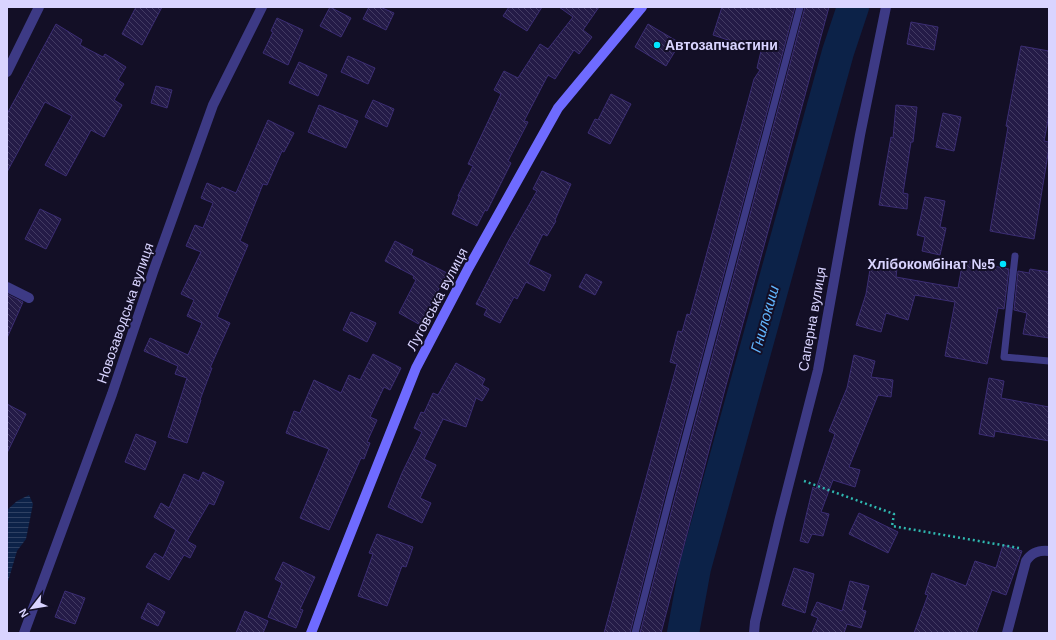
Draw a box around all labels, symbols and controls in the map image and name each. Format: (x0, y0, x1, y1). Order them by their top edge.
place label: Автозапчастини (665, 37, 778, 53)
marker: Автозапчастини (652, 40, 662, 50)
street label: Новозаводська вулиця (93, 241, 157, 385)
street label: Луговська вулиця (403, 245, 471, 353)
place label: Хлібокомбінат №5 (867, 256, 995, 272)
marker: Хлібокомбінат №5 (998, 259, 1008, 269)
street label: Саперна вулиця (795, 265, 829, 373)
water label: Гнилокиш (747, 283, 782, 354)
north arrow (12, 588, 52, 628)
text: N (16, 607, 31, 620)

